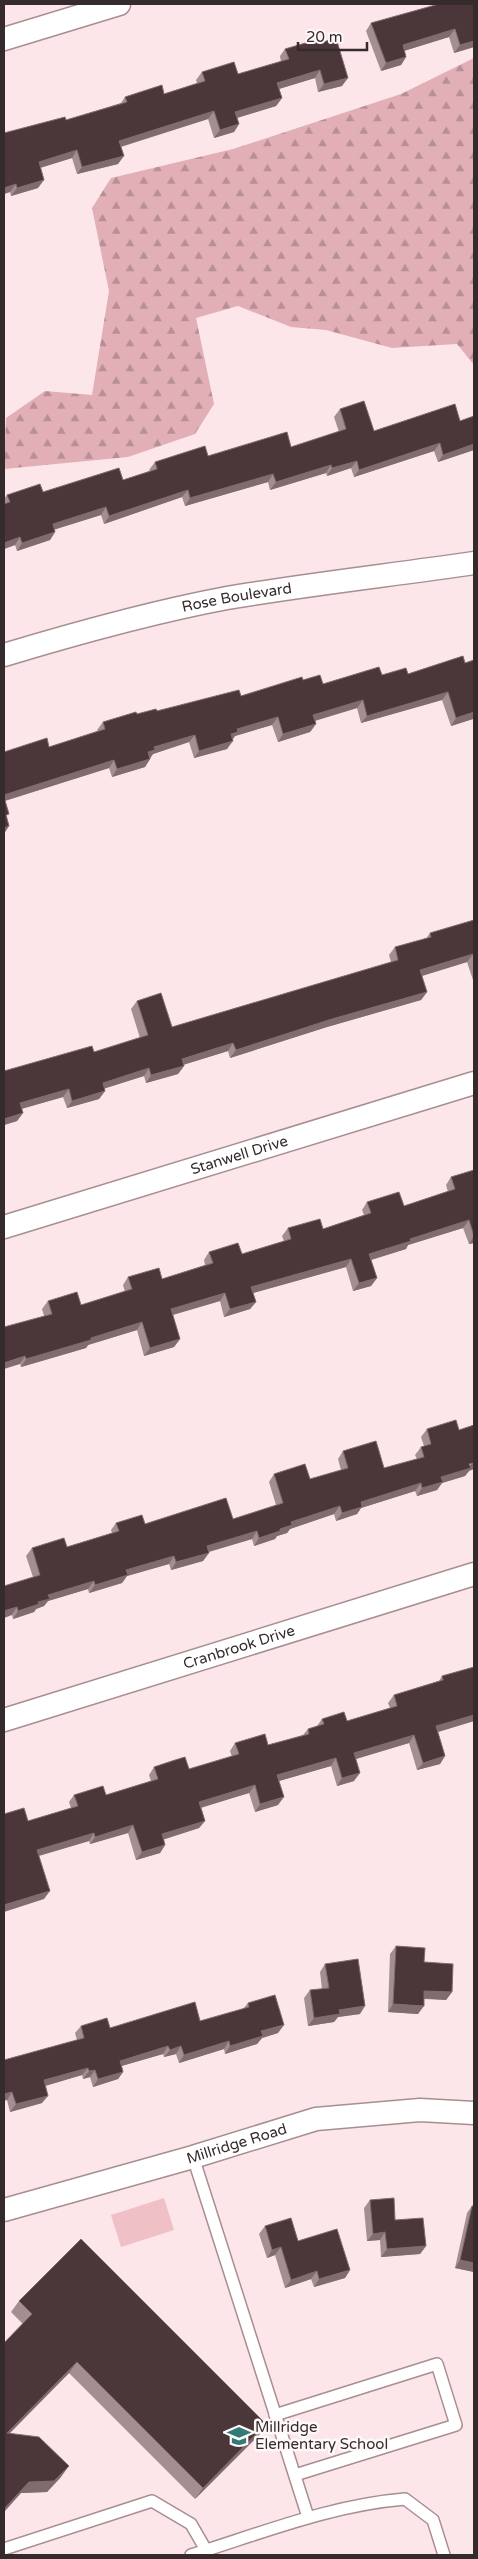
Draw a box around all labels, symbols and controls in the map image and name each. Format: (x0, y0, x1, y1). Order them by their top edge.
scale bar (298, 20, 367, 52)
text: 20 m (306, 28, 343, 46)
street label: Rose Boulevard (180, 579, 293, 616)
street label: Stanwell Drive (188, 1132, 290, 1178)
street label: Cranbrook Drive (181, 1621, 297, 1673)
street label: Millridge Road (184, 2120, 289, 2167)
place label: Millridge Elementary School (255, 2418, 388, 2453)
school or university icon: Millridge Elementary School (226, 2423, 252, 2449)

